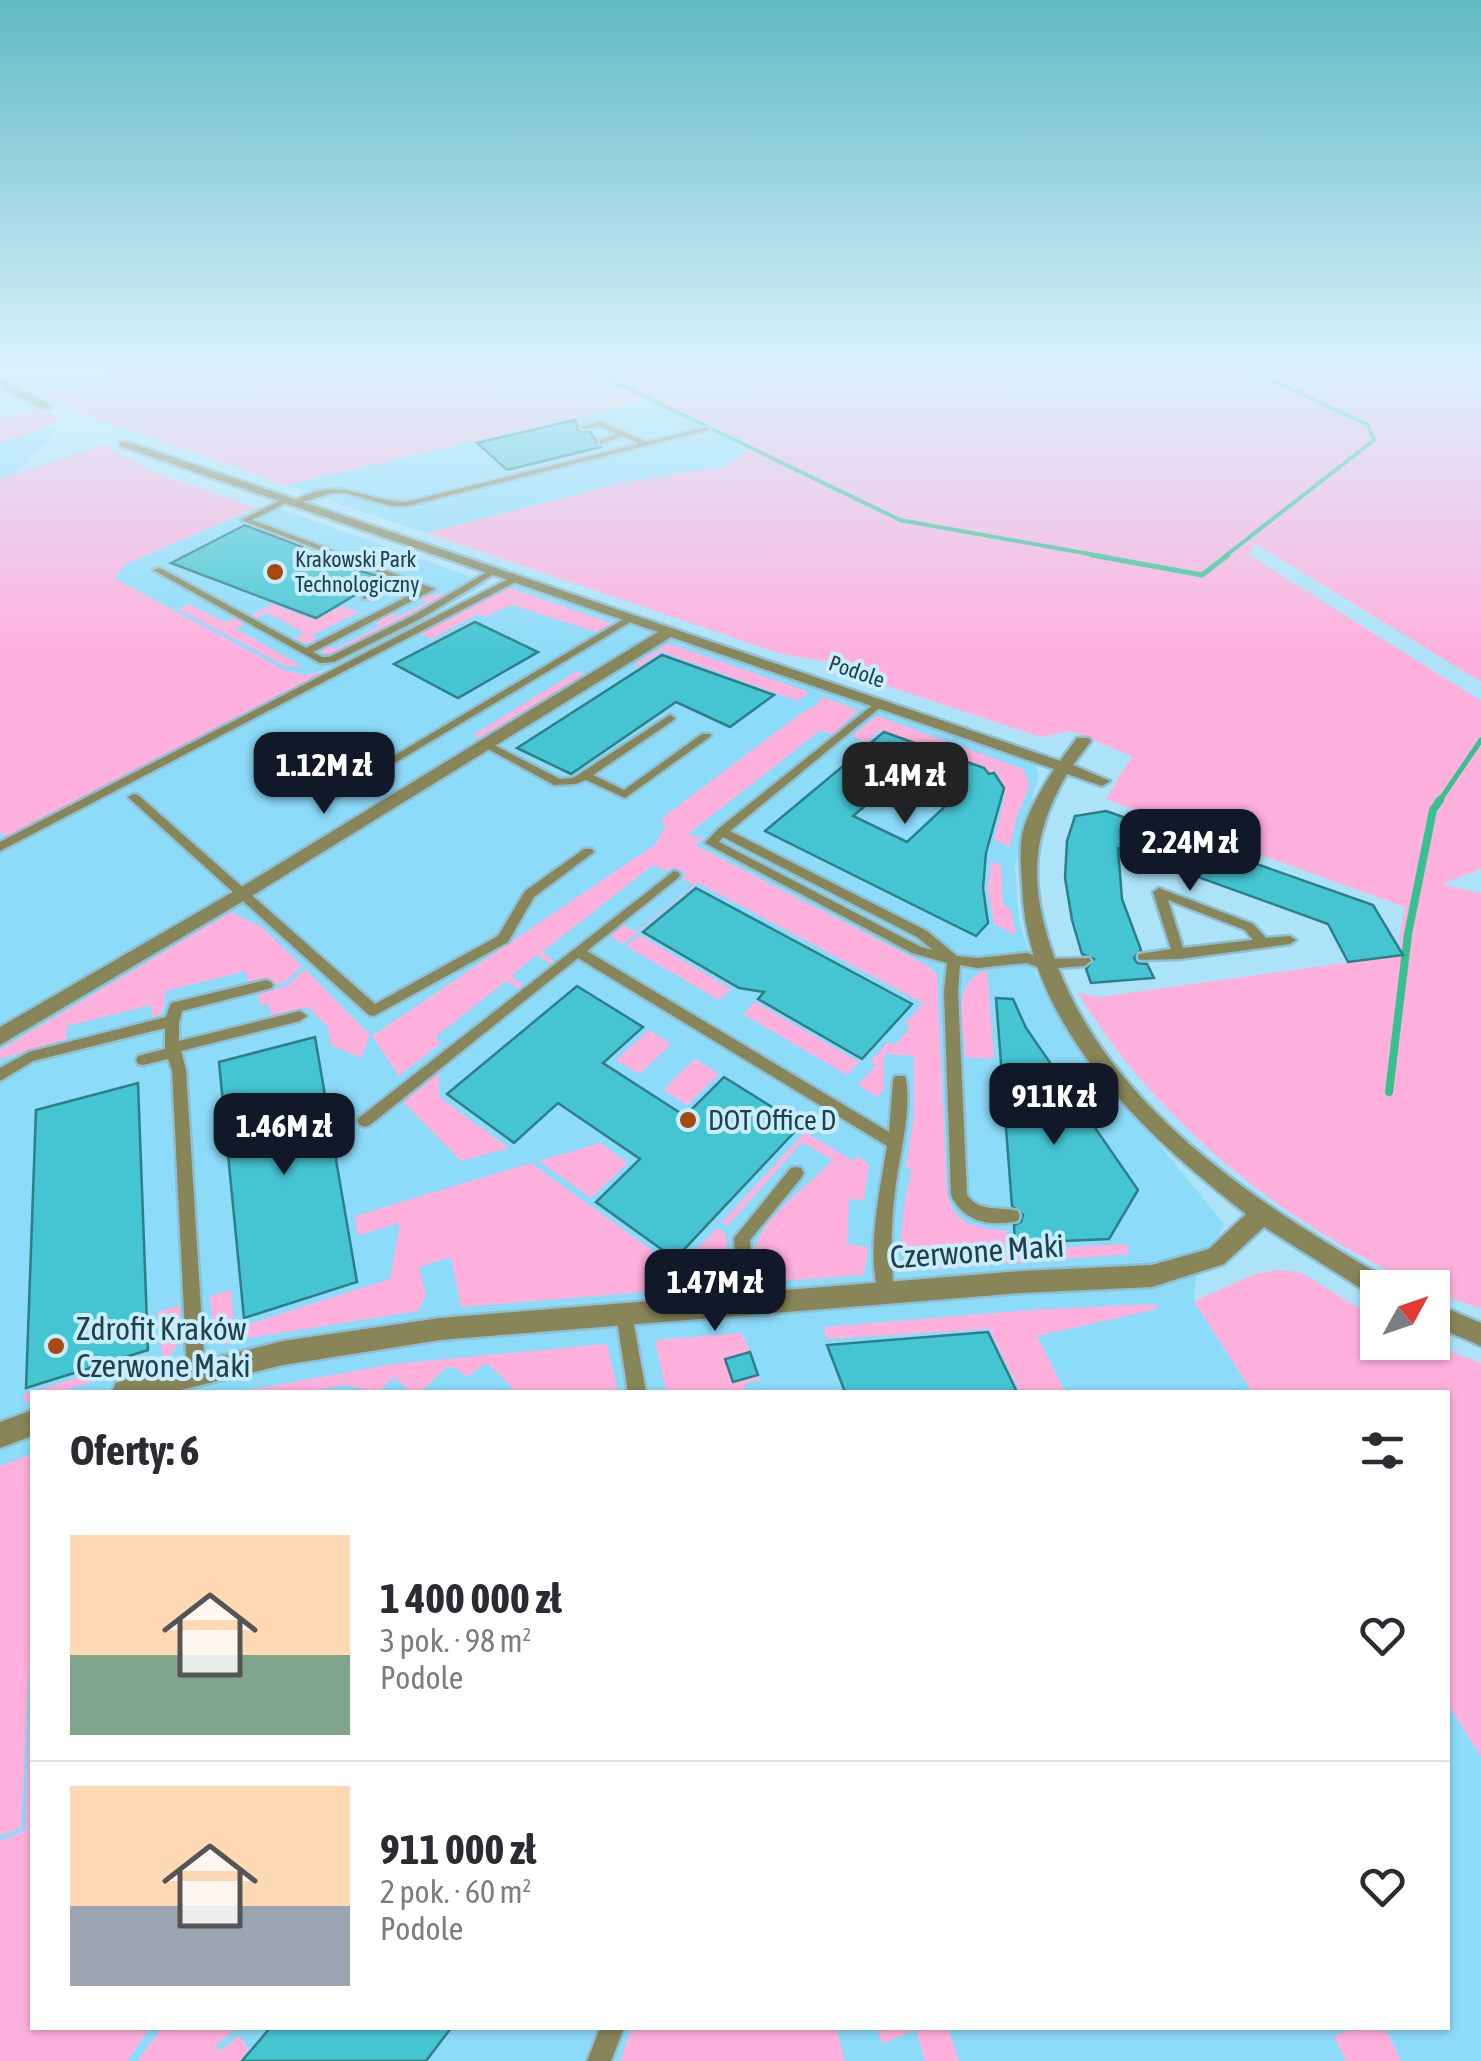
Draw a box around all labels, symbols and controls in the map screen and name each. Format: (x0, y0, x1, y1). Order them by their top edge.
place label: Krakowski Park Technologiczny (295, 546, 419, 597)
marker: Krakowski Park Technologiczny (264, 561, 286, 583)
street label: Podole (826, 649, 888, 693)
pin: 1.12M zł (221, 732, 427, 817)
pin: 1.4M zł (813, 742, 997, 827)
text: 1.12M zł (276, 746, 372, 783)
text: 1.4M zł (864, 756, 946, 793)
pin: 2.24M zł (1087, 809, 1293, 894)
text: 2.24M zł (1142, 823, 1238, 860)
pin: 911K zł (962, 1063, 1146, 1148)
text: 911K zł (1011, 1077, 1097, 1114)
pin: 1.46M zł (181, 1093, 387, 1178)
place label: DOT Office D (708, 1104, 836, 1136)
text: 1.46M zł (236, 1107, 332, 1144)
marker: DOT Office D (677, 1109, 699, 1131)
street label: Czerwone Maki (889, 1226, 1065, 1276)
pin: 1.47M zł (612, 1249, 818, 1334)
text: 1.47M zł (667, 1263, 763, 1300)
north arrow (1360, 1270, 1450, 1360)
map controls (1360, 1270, 1450, 1360)
place label: Zdrofit Kraków Czerwone Maki (76, 1310, 251, 1384)
marker: Zdrofit Kraków Czerwone Maki (45, 1335, 67, 1357)
icon: filters (1355, 1423, 1410, 1478)
text: Oferty: 6 (70, 1426, 200, 1474)
text: 1 400 000 zł (380, 1574, 562, 1622)
icon: home (150, 1575, 270, 1695)
icon: heart (1355, 1608, 1410, 1663)
text: 3 pok. · 98 m² (380, 1622, 532, 1659)
text: Podole (380, 1659, 463, 1696)
text: 911 000 zł (380, 1825, 536, 1873)
icon: home (150, 1826, 270, 1946)
icon: heart (1355, 1859, 1410, 1914)
text: 2 pok. · 60 m² (380, 1873, 532, 1910)
text: Podole (380, 1910, 463, 1947)

